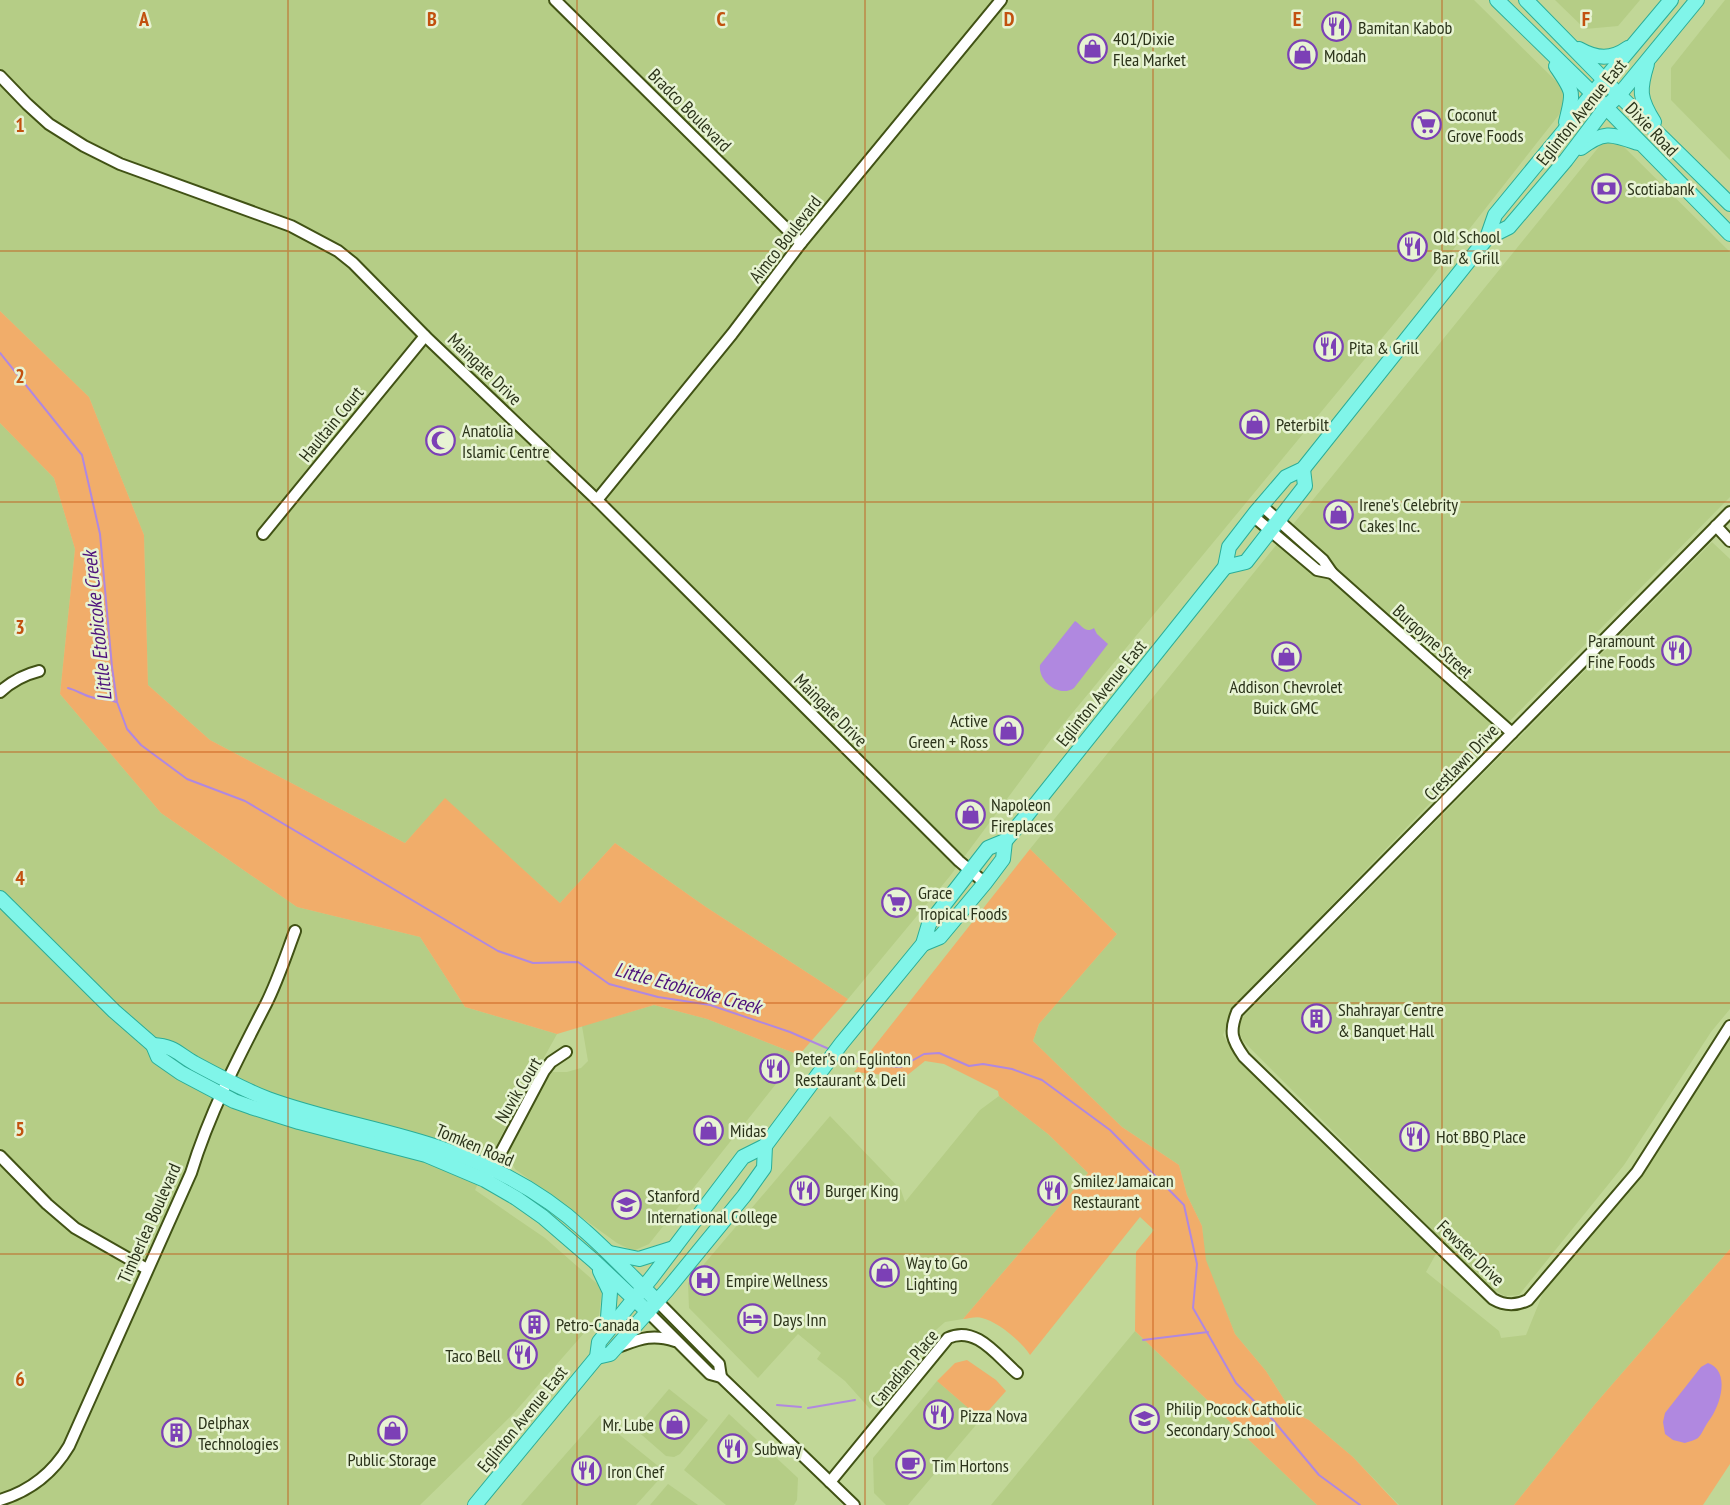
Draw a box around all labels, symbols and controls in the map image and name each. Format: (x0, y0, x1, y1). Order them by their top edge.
text: A (138, 6, 150, 32)
text: B (427, 6, 437, 32)
text: C (716, 6, 726, 32)
text: D (1004, 6, 1015, 32)
text: E (1293, 6, 1301, 32)
text: F (1582, 6, 1590, 32)
restaurant icon: Bamitan Kabob (1321, 11, 1353, 43)
place label: Bamitan Kabob (1358, 16, 1452, 39)
place label: 401/Dixie Flea Market (1113, 27, 1186, 71)
shop icon: 401/Dixie Flea Market (1076, 32, 1108, 64)
shop icon: Modah (1287, 39, 1319, 71)
place label: Modah (1324, 44, 1366, 67)
street label: Eglinton Avenue East (1531, 54, 1631, 170)
street label: Bradco Boulevard (644, 64, 736, 156)
street label: Dixie Road (1621, 97, 1683, 161)
place label: Coconut Grove Foods (1447, 103, 1523, 147)
supermarket icon: Coconut Grove Foods (1410, 108, 1442, 140)
text: 1 (15, 112, 25, 138)
bank icon: Scotiabank (1590, 172, 1622, 204)
place label: Scotiabank (1627, 177, 1695, 200)
street label: Aimco Boulevard (744, 191, 826, 287)
place label: Old School Bar & Grill (1433, 225, 1501, 269)
restaurant icon: Old School Bar & Grill (1396, 230, 1428, 262)
street label: Maingate Drive (443, 328, 527, 410)
restaurant icon: Pita & Grill (1312, 331, 1344, 363)
place label: Pita & Grill (1349, 336, 1420, 359)
text: 2 (15, 363, 25, 389)
street label: Haultain Court (294, 382, 368, 466)
shop icon: Peterbilt (1239, 408, 1271, 440)
place label: Peterbilt (1276, 413, 1329, 436)
place label: Anatolia Islamic Centre (462, 419, 550, 463)
mosque icon: Anatolia Islamic Centre (425, 424, 457, 456)
place label: Irene's Celebrity Cakes Inc. (1359, 493, 1458, 537)
shop icon: Irene's Celebrity Cakes Inc. (1322, 498, 1354, 530)
water label: Little Etobicoke Creek (76, 548, 118, 702)
street label: Burgoyne Street (1388, 599, 1478, 683)
text: 3 (15, 614, 25, 640)
place label: Paramount Fine Foods (1588, 629, 1655, 673)
restaurant icon: Paramount Fine Foods (1660, 634, 1692, 666)
street label: Eglinton Avenue East (1051, 635, 1151, 751)
shop icon: Addison Chevrolet Buick GMC (1270, 641, 1302, 673)
street label: Maingate Drive (790, 669, 872, 751)
place label: Addison Chevrolet Buick GMC (1229, 675, 1343, 719)
place label: Active Green + Ross (909, 709, 988, 753)
shop icon: Active Green + Ross (993, 714, 1025, 746)
street label: Crestlawn Drive (1419, 719, 1503, 805)
place label: Napoleon Fireplaces (991, 793, 1054, 837)
shop icon: Napoleon Fireplaces (954, 798, 986, 830)
text: 4 (15, 865, 25, 891)
place label: Grace Tropical Foods (918, 881, 1007, 925)
supermarket icon: Grace Tropical Foods (881, 886, 913, 918)
water label: Little Etobicoke Creek (612, 956, 766, 1021)
place label: Shahrayar Centre & Banquet Hall (1338, 998, 1444, 1042)
building icon: Shahrayar Centre & Banquet Hall (1301, 1003, 1333, 1035)
place label: Peter's on Eglinton Restaurant & Deli (795, 1047, 911, 1091)
restaurant icon: Peter's on Eglinton Restaurant & Deli (758, 1052, 790, 1084)
street label: Nuvik Court (489, 1053, 547, 1127)
shop icon: Midas (693, 1114, 725, 1146)
text: 5 (15, 1116, 25, 1142)
street label: Tomken Road (433, 1118, 517, 1172)
place label: Midas (730, 1119, 766, 1142)
restaurant icon: Hot BBQ Place (1399, 1120, 1431, 1152)
place label: Hot BBQ Place (1436, 1125, 1526, 1148)
street label: Timberlea Boulevard (112, 1159, 186, 1287)
place label: Smilez Jamaican Restaurant (1073, 1169, 1174, 1213)
restaurant icon: Burger King (788, 1174, 820, 1206)
restaurant icon: Smilez Jamaican Restaurant (1036, 1174, 1068, 1206)
place label: Burger King (825, 1179, 899, 1202)
place label: Stanford International College (647, 1184, 778, 1228)
school or university icon: Stanford International College (610, 1189, 642, 1221)
street label: Fewster Drive (1432, 1215, 1510, 1291)
place label: Way to Go Lighting (906, 1251, 968, 1295)
shop icon: Way to Go Lighting (869, 1256, 901, 1288)
hospital icon: Empire Wellness (689, 1264, 721, 1296)
place label: Empire Wellness (726, 1269, 828, 1292)
hotel icon: Days Inn (736, 1303, 768, 1335)
building icon: Petro-Canada (519, 1308, 551, 1340)
place label: Days Inn (773, 1308, 826, 1331)
place label: Petro-Canada (556, 1313, 639, 1336)
street label: Canadian Place (865, 1325, 943, 1411)
restaurant icon: Taco Bell (506, 1339, 538, 1371)
place label: Taco Bell (445, 1344, 502, 1367)
street label: Eglinton Avenue East (472, 1361, 572, 1477)
text: 6 (15, 1366, 25, 1392)
place label: Philip Pocock Catholic Secondary School (1166, 1397, 1303, 1441)
restaurant icon: Pizza Nova (923, 1399, 955, 1431)
school or university icon: Philip Pocock Catholic Secondary School (1129, 1402, 1161, 1434)
place label: Pizza Nova (960, 1404, 1027, 1427)
shop icon: Mr. Lube (659, 1408, 691, 1440)
place label: Delphax Technologies (198, 1411, 279, 1455)
place label: Mr. Lube (602, 1413, 654, 1436)
shop icon: Public Storage (376, 1414, 408, 1446)
building icon: Delphax Technologies (161, 1416, 193, 1448)
restaurant icon: Subway (717, 1432, 749, 1464)
place label: Subway (754, 1437, 802, 1460)
place label: Public Storage (348, 1448, 436, 1471)
cafe icon: Tim Hortons (895, 1449, 927, 1481)
place label: Tim Hortons (932, 1454, 1009, 1477)
restaurant icon: Iron Chef (570, 1455, 602, 1487)
place label: Iron Chef (607, 1460, 665, 1483)

